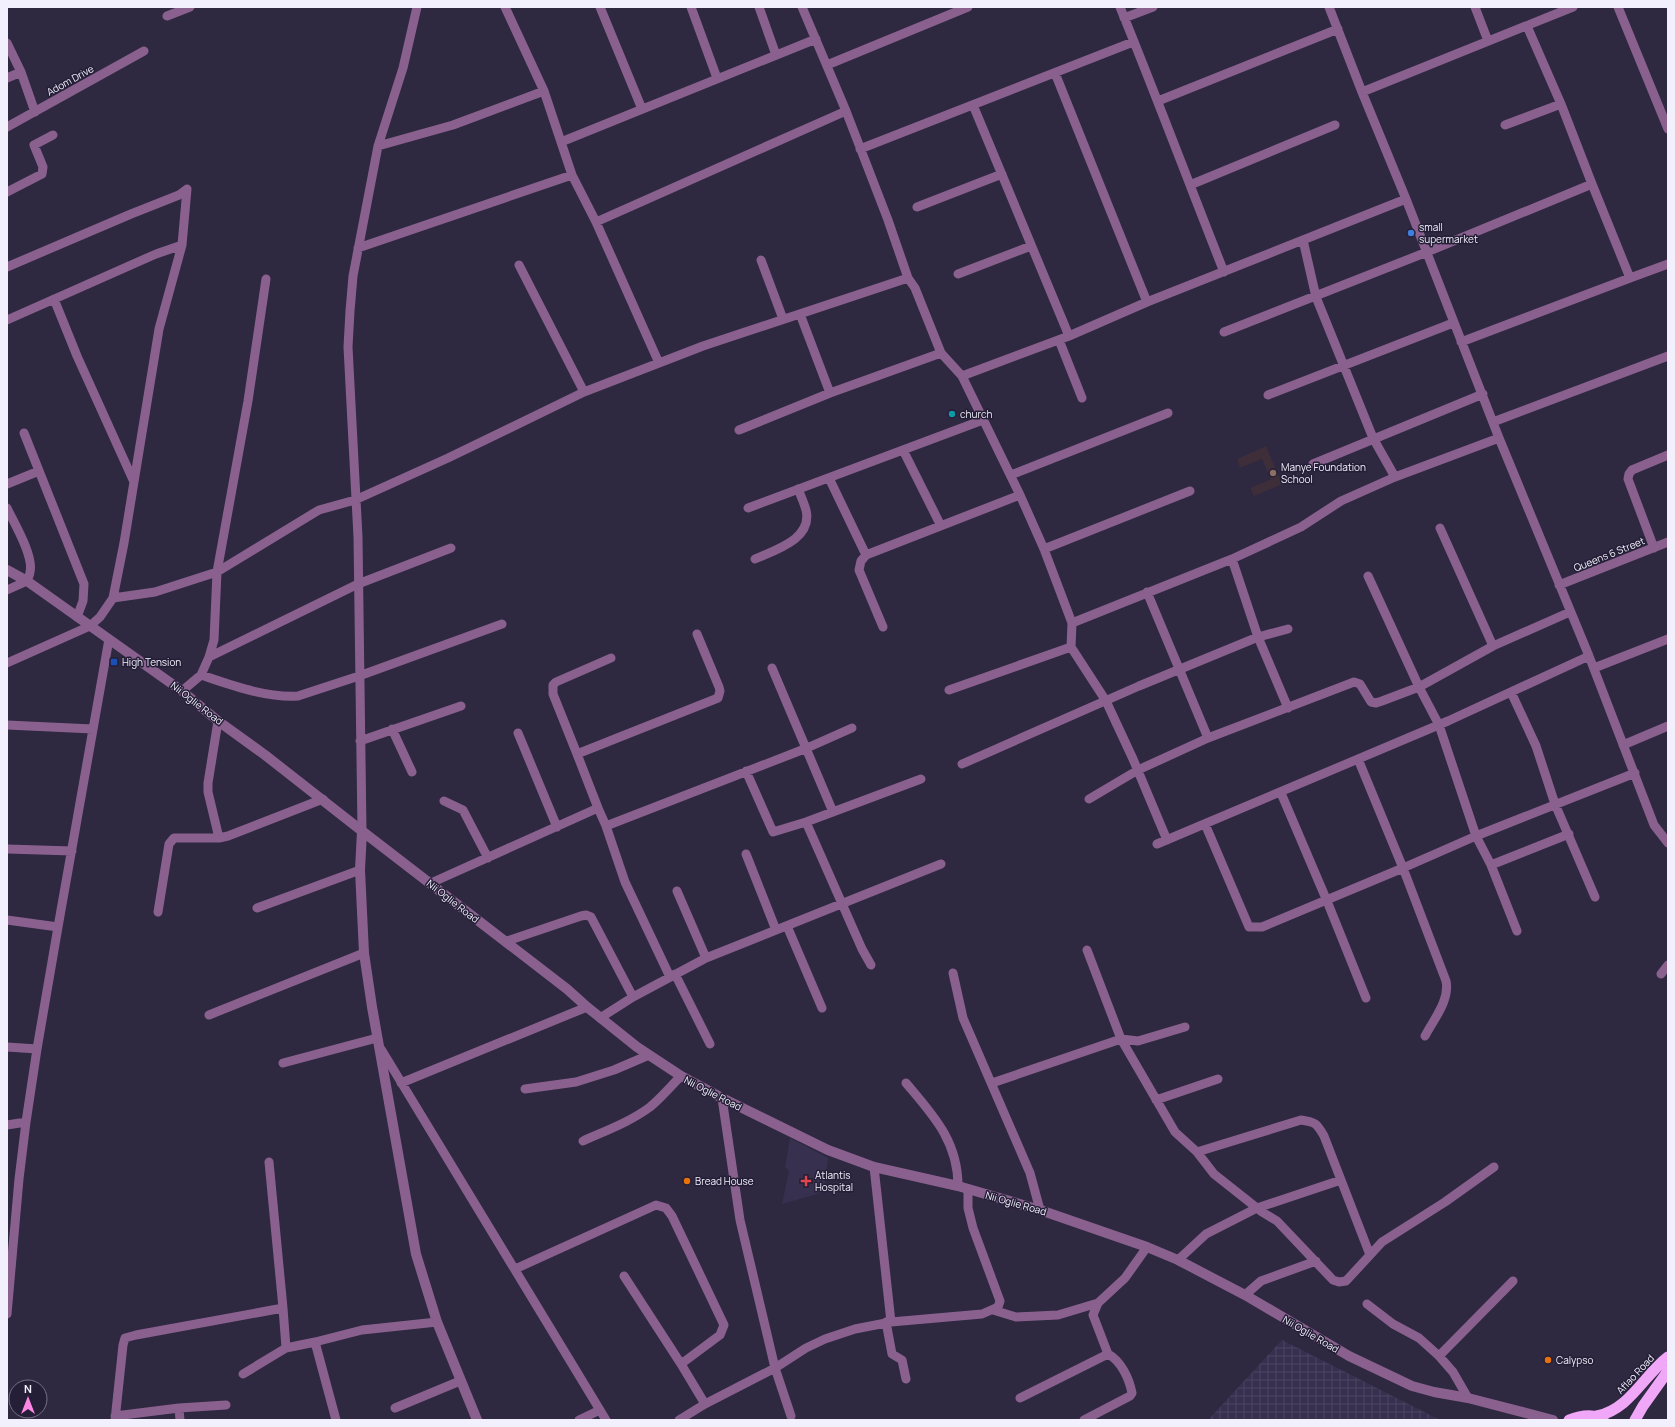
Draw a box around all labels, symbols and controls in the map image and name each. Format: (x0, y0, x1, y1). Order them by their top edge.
street label: Adom Drive (44, 61, 96, 99)
place label: small supermarket (1419, 220, 1478, 246)
marker: small supermarket (1406, 228, 1416, 238)
place label: church (960, 407, 992, 421)
marker: church (947, 409, 957, 419)
place label: Manye Foundation School (1281, 460, 1366, 486)
marker: Manye Foundation School (1268, 468, 1278, 478)
street label: Queens 6 Street (1571, 533, 1647, 575)
place label: High Tension (122, 655, 181, 669)
marker: High Tension (109, 657, 119, 667)
street label: Nii Oglie Road (168, 678, 226, 728)
street label: Nii Oglie Road (424, 876, 482, 926)
street label: Nii Oglie Road (682, 1072, 744, 1114)
place label: Atlantis Hospital (815, 1168, 853, 1194)
place label: Bread House (695, 1174, 754, 1188)
marker: Atlantis Hospital (800, 1175, 812, 1187)
marker: Bread House (682, 1176, 692, 1186)
street label: Nii Oglie Road (984, 1188, 1048, 1218)
street label: Nii Oglie Road (1280, 1312, 1342, 1356)
street label: Aflao Road (1613, 1351, 1657, 1397)
place label: Calypso (1556, 1353, 1593, 1367)
marker: Calypso (1543, 1355, 1553, 1365)
north arrow (8, 1379, 48, 1419)
text: N (24, 1381, 32, 1396)

